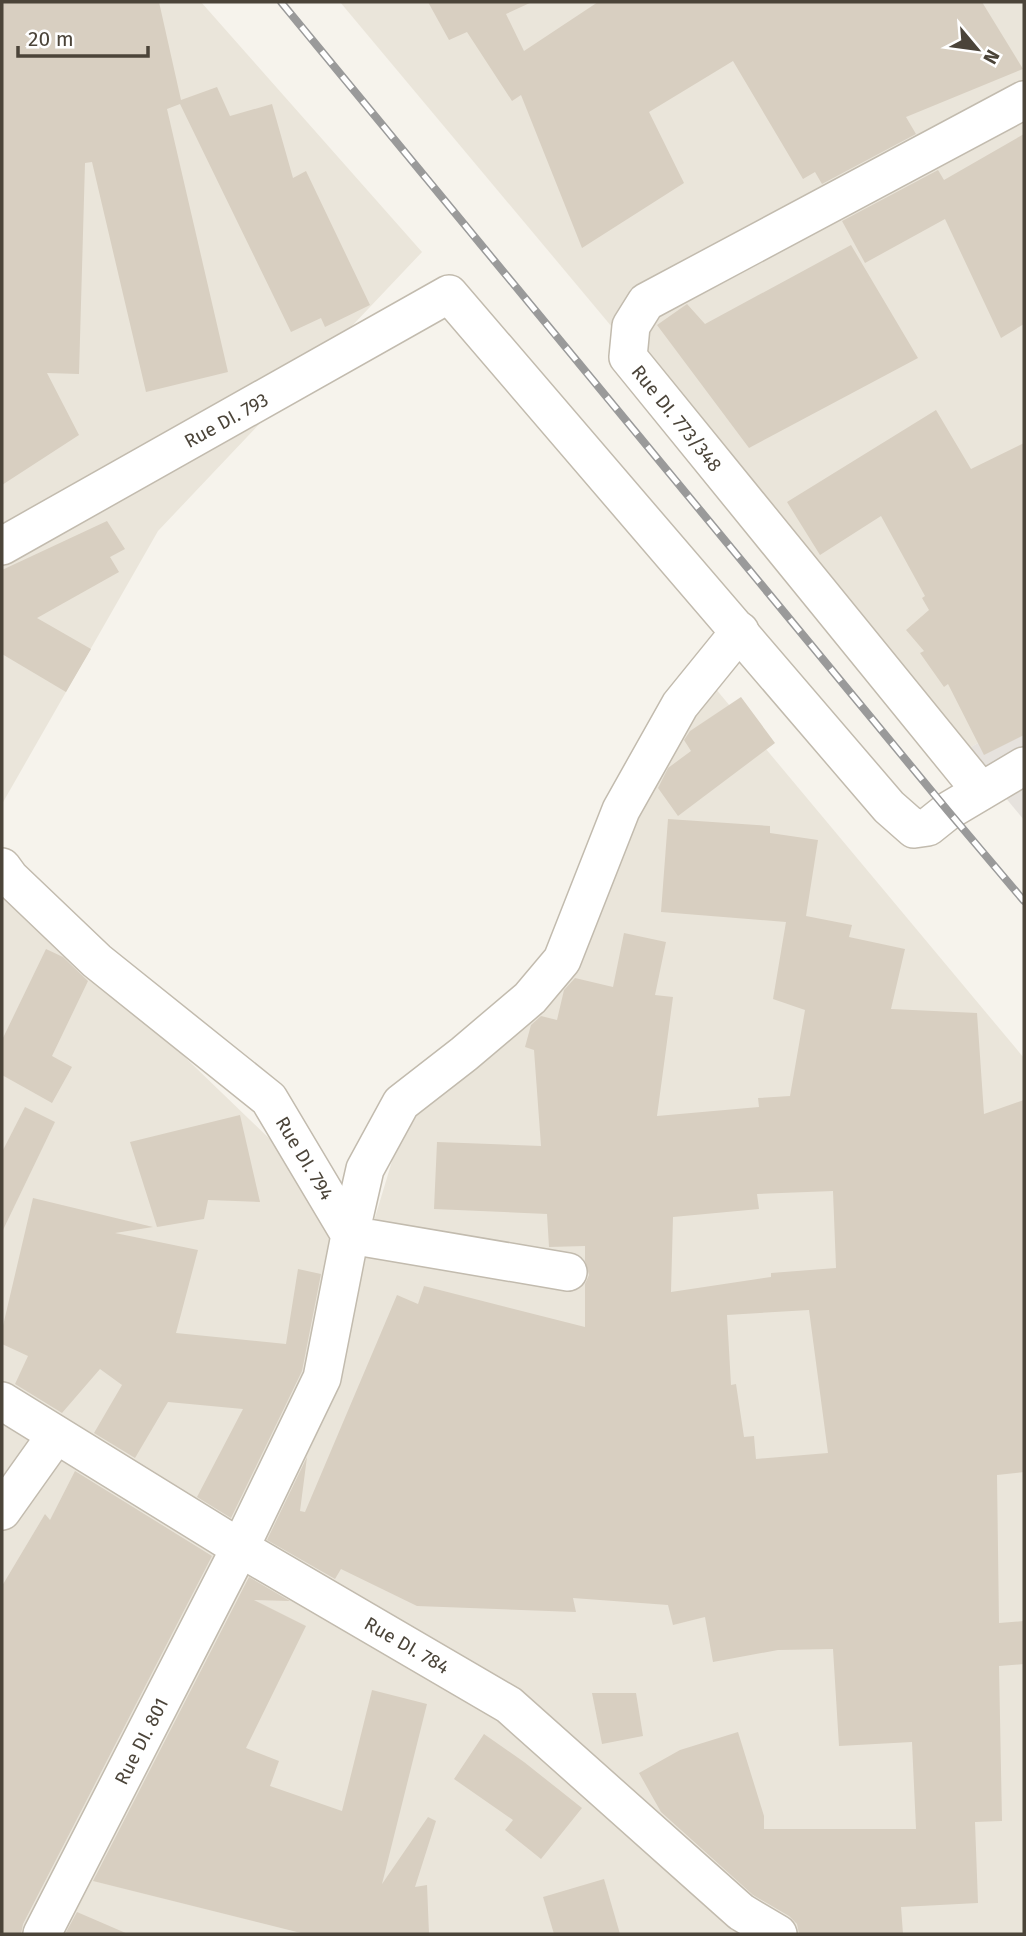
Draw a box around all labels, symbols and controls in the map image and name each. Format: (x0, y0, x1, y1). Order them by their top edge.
scale bar (18, 14, 147, 58)
north arrow (942, 14, 1012, 84)
text: 20 m (28, 26, 74, 52)
text: N (978, 46, 1005, 68)
street label: Rue DI. 773/348 (627, 360, 727, 476)
street label: Rue DI. 793 (180, 388, 272, 453)
street label: Rue DI. 794 (271, 1112, 338, 1204)
street label: Rue DI. 784 (360, 1612, 453, 1679)
street label: Rue DI. 801 (110, 1694, 173, 1788)

